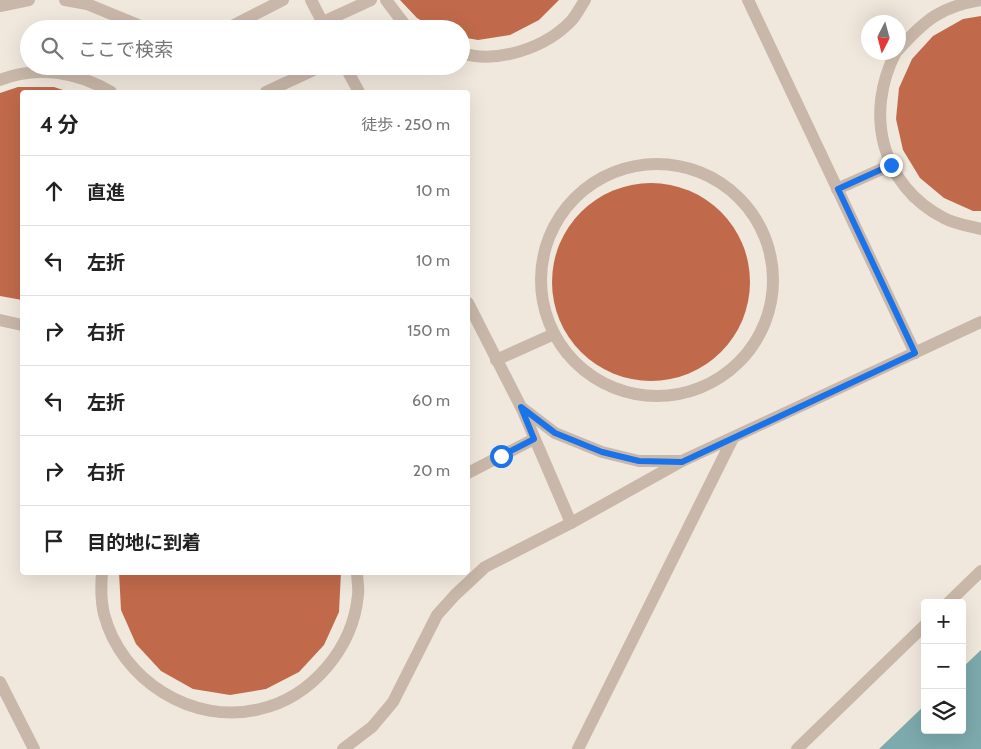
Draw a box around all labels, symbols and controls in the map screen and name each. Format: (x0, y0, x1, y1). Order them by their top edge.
north arrow (861, 15, 906, 60)
search box (20, 20, 470, 75)
icon: search (38, 34, 66, 62)
text: ここで検索 (78, 38, 173, 61)
text: 4 分 (40, 112, 79, 137)
text: 徒歩 · 250 m (361, 115, 450, 134)
route end (880, 154, 903, 177)
icon: ahead (40, 177, 68, 205)
text: 直進 (87, 181, 125, 204)
text: 10 m (416, 181, 450, 200)
icon: left (40, 247, 68, 275)
text: 左折 (87, 251, 125, 274)
text: 10 m (416, 251, 450, 270)
icon: right (40, 317, 68, 345)
text: 右折 (87, 321, 125, 344)
text: 150 m (407, 321, 450, 340)
icon: left (40, 387, 68, 415)
text: 左折 (87, 391, 125, 414)
text: 60 m (412, 391, 450, 410)
route start (490, 445, 513, 468)
icon: right (40, 457, 68, 485)
text: 右折 (87, 461, 125, 484)
text: 20 m (413, 461, 450, 480)
icon: arrive (40, 527, 68, 555)
text: 目的地に到着 (87, 531, 201, 554)
map controls (921, 599, 966, 734)
button: + (921, 599, 966, 644)
button: − (921, 644, 966, 689)
button: layers (921, 689, 966, 734)

